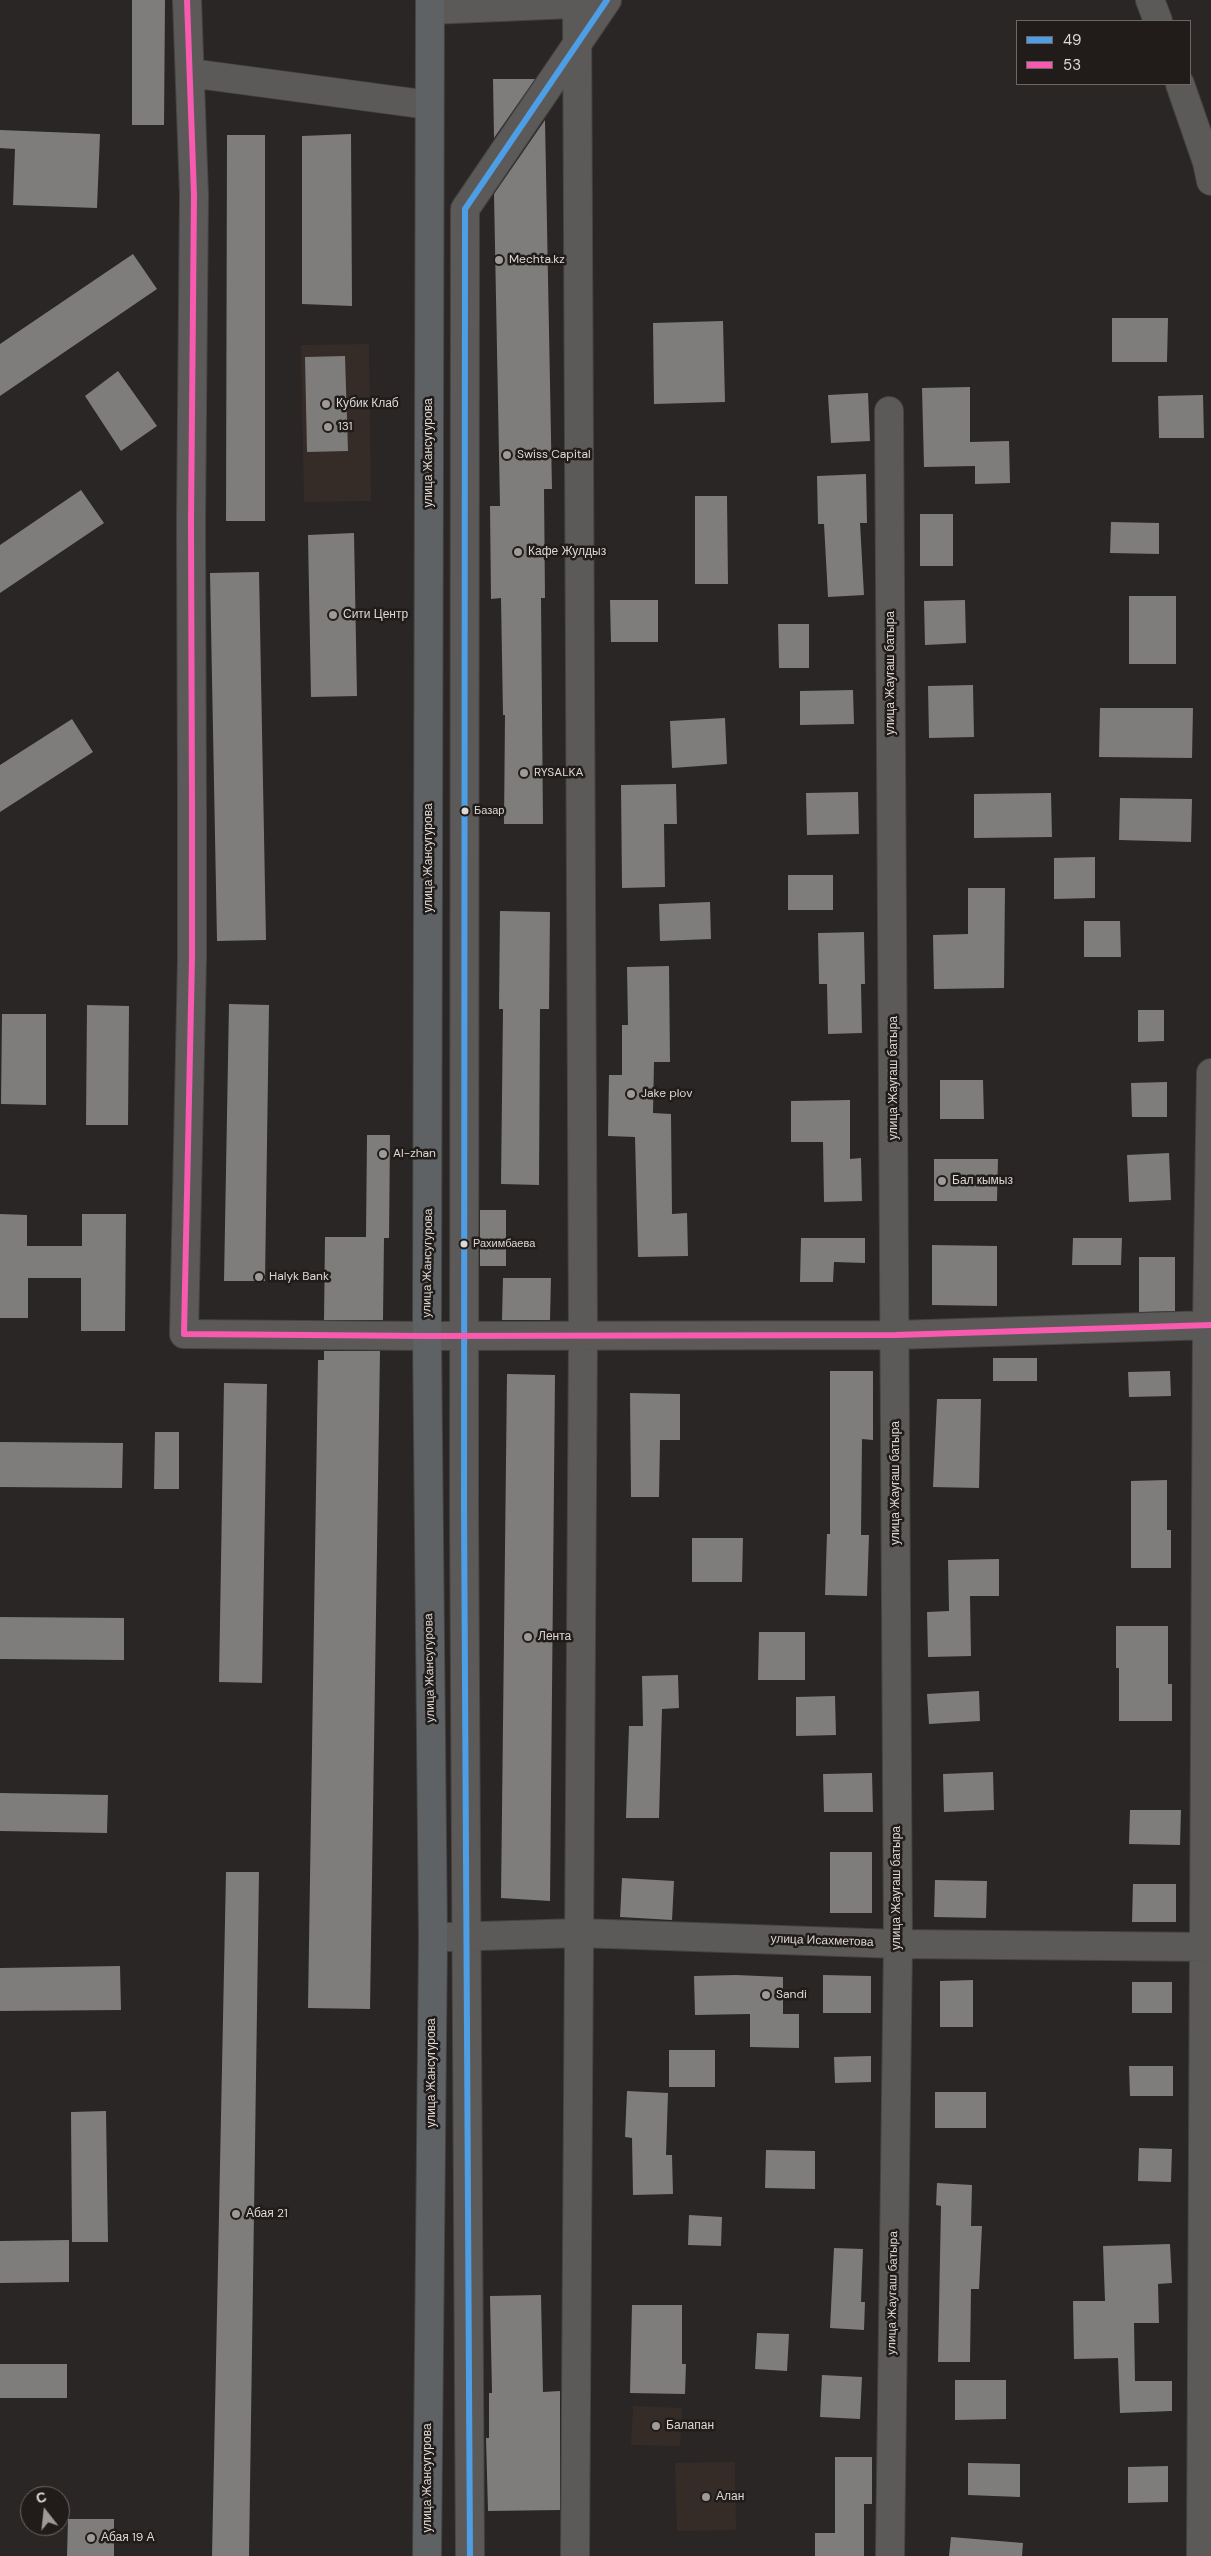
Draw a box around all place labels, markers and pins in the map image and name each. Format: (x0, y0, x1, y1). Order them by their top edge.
place label: Mechta.kz (509, 253, 565, 267)
marker: Mechta.kz (493, 254, 505, 266)
place label: Кубик Клаб (336, 397, 399, 411)
marker: Кубик Клаб (320, 398, 332, 410)
place label: 131 (338, 420, 352, 434)
marker: 131 (322, 421, 334, 433)
place label: Swiss Capital (517, 448, 591, 462)
marker: Swiss Capital (501, 449, 513, 461)
place label: Кафе Жулдыз (528, 545, 606, 559)
marker: Кафе Жулдыз (512, 546, 524, 558)
place label: Сити Центр (343, 608, 408, 622)
marker: Сити Центр (327, 609, 339, 621)
place label: RYSALKA (534, 766, 583, 780)
marker: RYSALKA (518, 767, 530, 779)
place label: Базар (474, 804, 504, 818)
marker: Базар (460, 806, 470, 816)
place label: Jake plov (641, 1087, 692, 1101)
marker: Jake plov (625, 1088, 637, 1100)
place label: Al-zhan (393, 1147, 436, 1161)
marker: Al-zhan (377, 1148, 389, 1160)
place label: Бал кымыз (952, 1174, 1013, 1188)
marker: Бал кымыз (936, 1175, 948, 1187)
place label: Рахимбаева (473, 1237, 535, 1251)
marker: Рахимбаева (459, 1239, 469, 1249)
place label: Halyk Bank (269, 1270, 329, 1284)
marker: Halyk Bank (253, 1271, 265, 1283)
place label: Лента (538, 1630, 571, 1644)
marker: Лента (522, 1631, 534, 1643)
place label: Sandi (776, 1988, 807, 2002)
marker: Sandi (760, 1989, 772, 2001)
place label: Абая 21 (246, 2207, 288, 2221)
marker: Абая 21 (230, 2208, 242, 2220)
place label: Балапан (666, 2419, 714, 2433)
marker: Балапан (650, 2420, 662, 2432)
place label: Алан (716, 2490, 744, 2504)
marker: Алан (700, 2491, 712, 2503)
place label: Абая 19 А (101, 2531, 154, 2545)
marker: Абая 19 А (85, 2532, 97, 2544)

